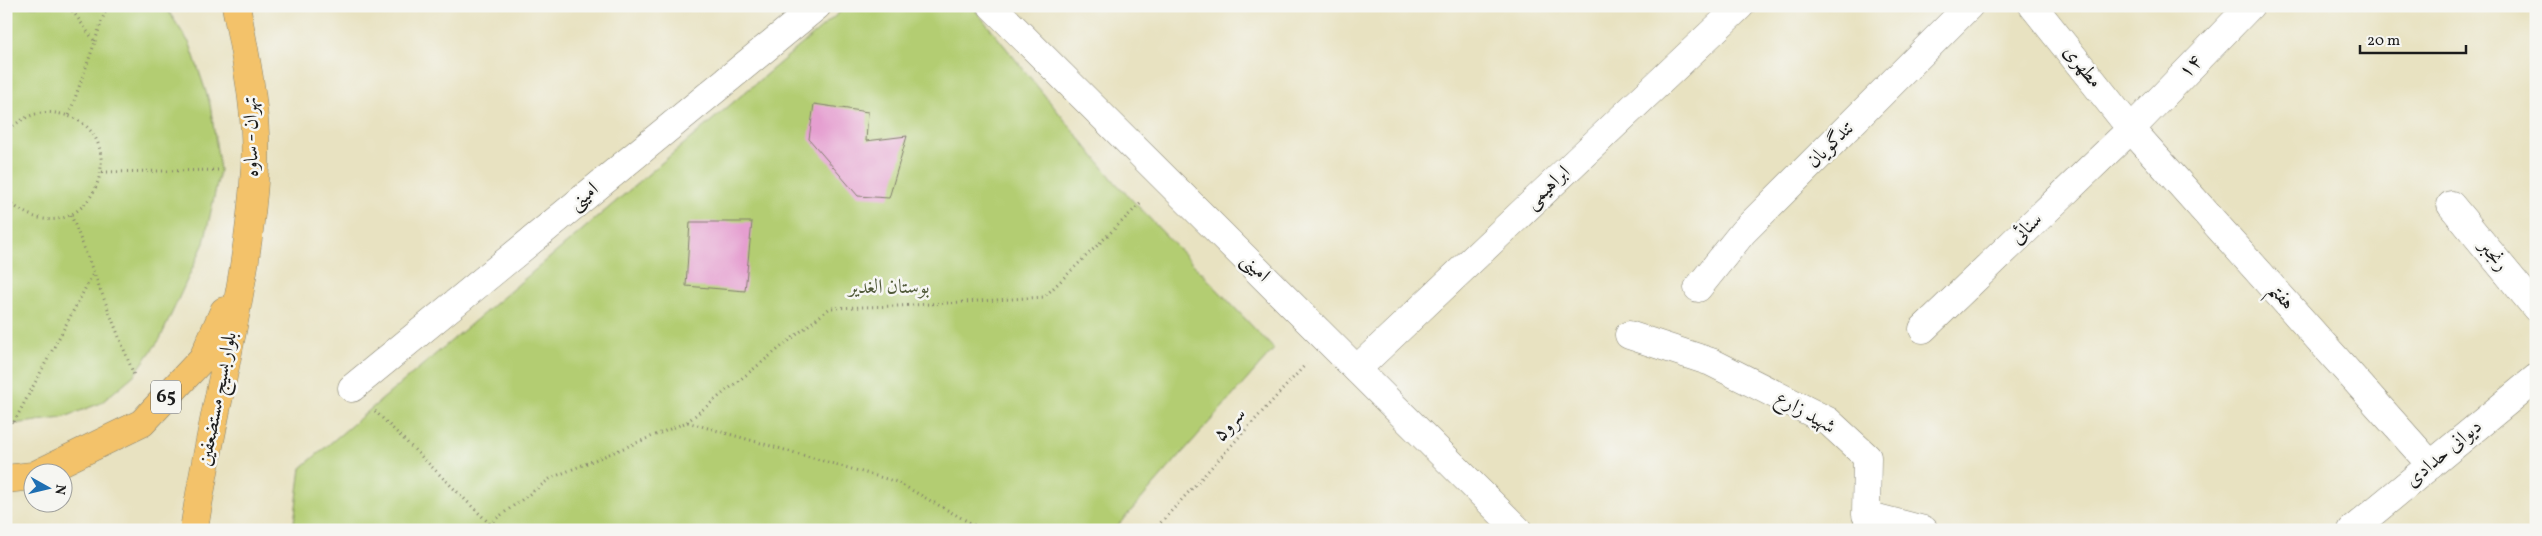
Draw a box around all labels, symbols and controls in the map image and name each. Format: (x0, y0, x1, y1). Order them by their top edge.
scale bar (2360, 22, 2466, 54)
text: 20 m (2367, 31, 2400, 52)
street label: مطهری (2056, 39, 2108, 95)
street label: ۱۴ (2173, 49, 2209, 85)
street label: تهران - ساوه (237, 97, 267, 177)
street label: تندگویان (1801, 115, 1861, 175)
street label: ابراهیمی (1519, 160, 1577, 216)
street label: امینی (563, 176, 605, 218)
street label: سنائی (2005, 207, 2049, 251)
street label: رنجبر (2470, 233, 2514, 278)
street label: امینی (1234, 247, 1276, 289)
park label: بوستان الغدیر (846, 274, 930, 302)
street label: هفتم (2258, 277, 2301, 319)
street label: بلوار بسیج مستضعفین (191, 330, 247, 469)
road number: 65 (151, 381, 181, 414)
street label: شهید زارع (1769, 385, 1840, 443)
street label: سرو۵ (1207, 402, 1253, 448)
street label: دیوانی حدادی (2399, 413, 2489, 495)
north arrow (22, 464, 72, 514)
text: N (49, 483, 70, 496)

